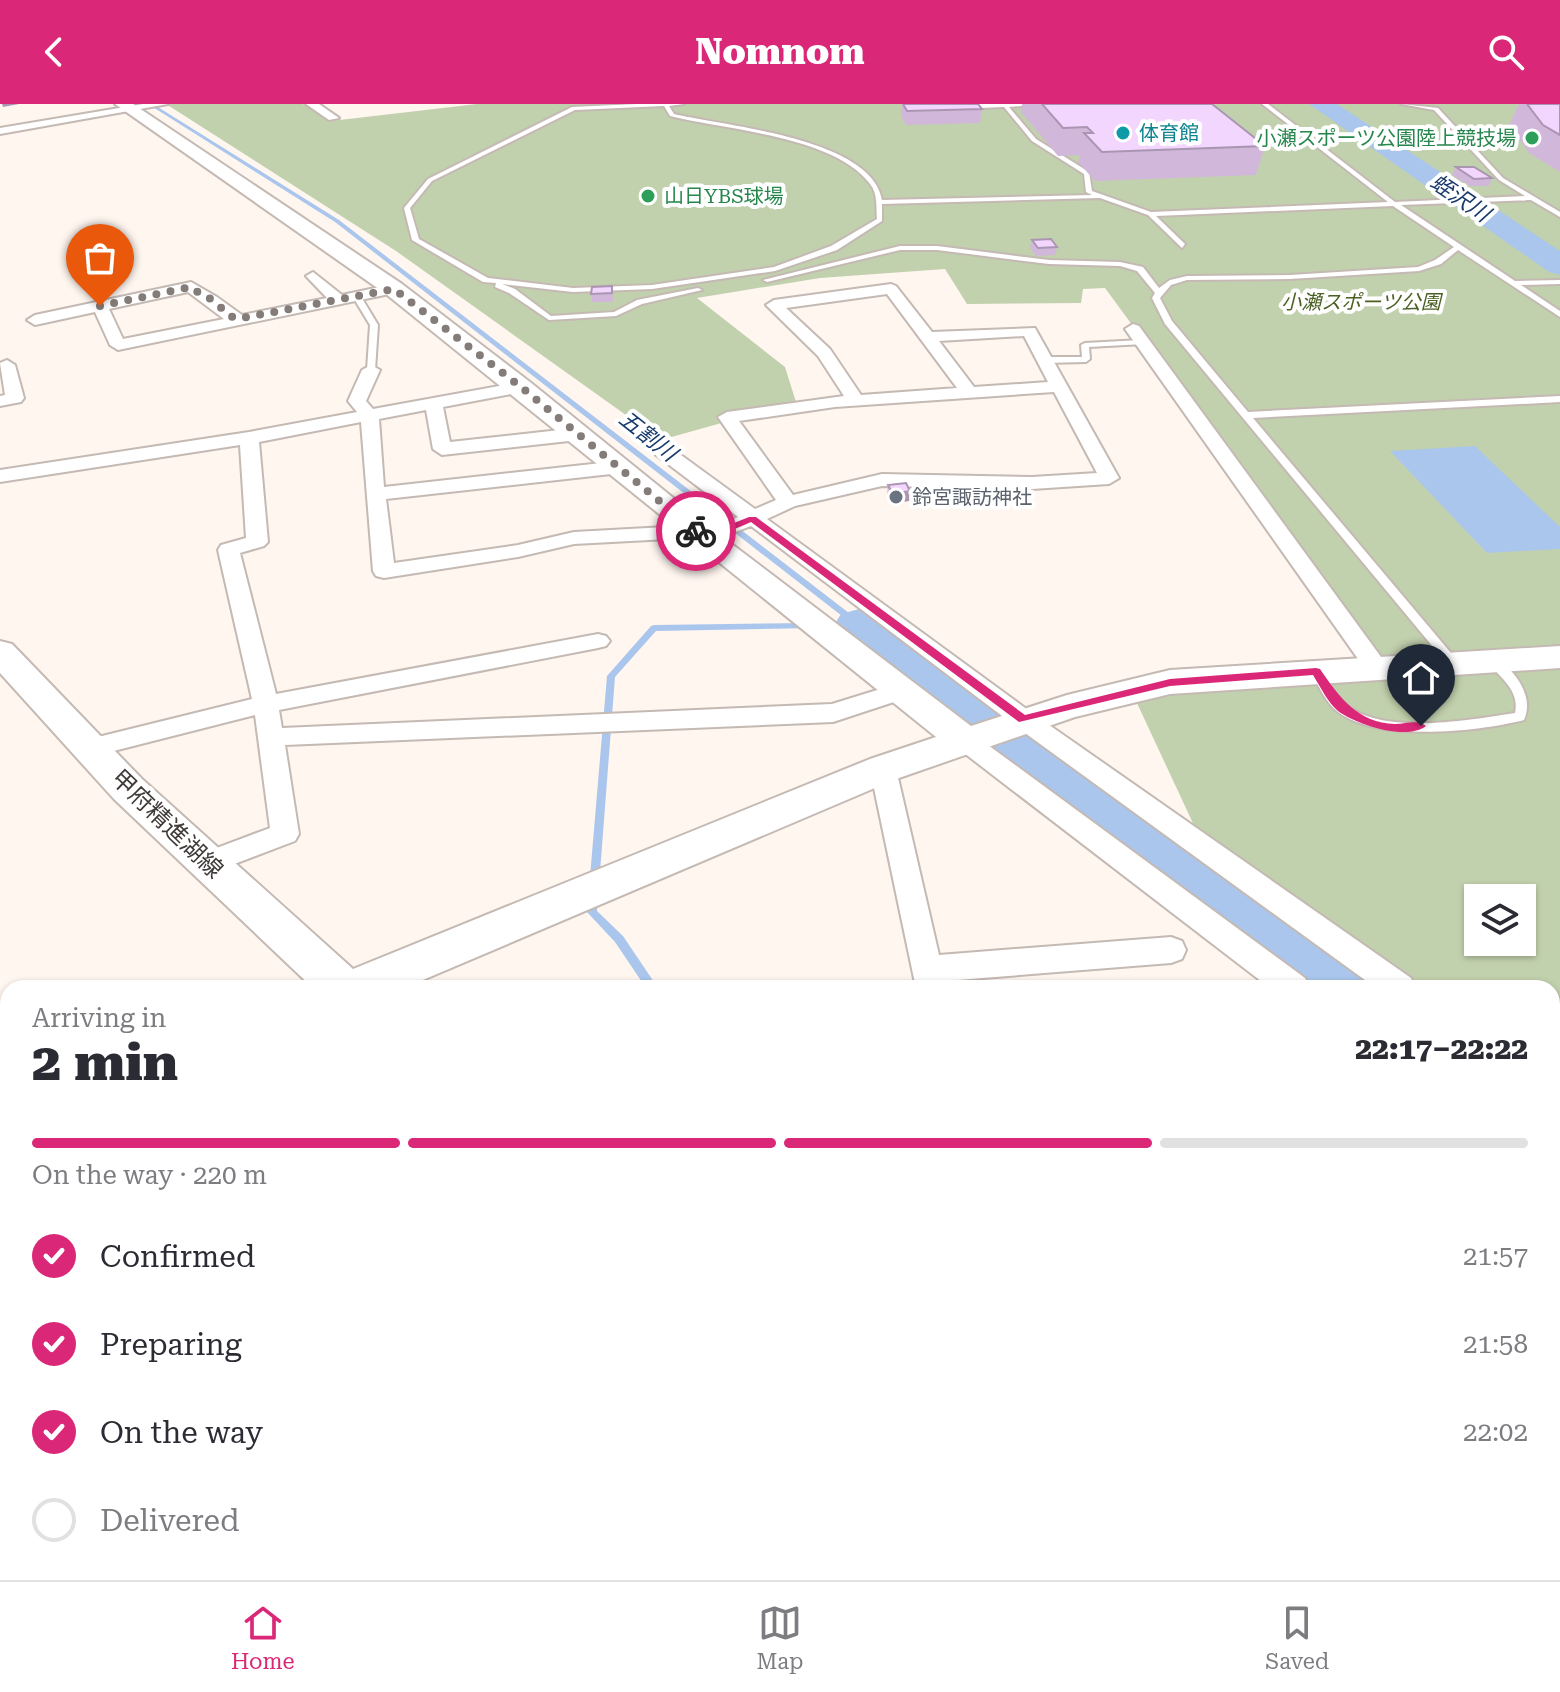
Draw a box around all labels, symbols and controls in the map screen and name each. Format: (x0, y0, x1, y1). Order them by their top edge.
icon: back (32, 30, 76, 74)
icon: search (1484, 30, 1528, 74)
text: Nomnom (695, 31, 865, 73)
place label: 体育館 (1139, 121, 1199, 145)
marker: 体育館 (1114, 124, 1132, 142)
place label: 小瀬スポーツ公園陸上競技場 (1256, 126, 1516, 150)
marker: 小瀬スポーツ公園陸上競技場 (1523, 129, 1541, 147)
water label: 蛭沢川 (1426, 169, 1496, 228)
place label: 山日YBS球場 (664, 184, 784, 208)
marker: 山日YBS球場 (639, 187, 657, 205)
pin (66, 224, 134, 306)
icon: bag (78, 236, 122, 280)
park label: 小瀬スポーツ公園 (1281, 290, 1444, 314)
water label: 五割川 (614, 406, 683, 467)
place label: 鈴宮諏訪神社 (912, 485, 1032, 509)
marker: 鈴宮諏訪神社 (887, 488, 905, 506)
courier (656, 491, 736, 571)
icon: bike (674, 509, 718, 553)
pin (1387, 644, 1455, 726)
icon: home (1399, 656, 1443, 700)
street label: 甲府精進湖線 (105, 764, 229, 884)
map controls (1464, 884, 1536, 956)
button: layers (1464, 884, 1536, 956)
text: Arriving in (32, 1003, 166, 1033)
text: 22:17–22:22 (1355, 1031, 1528, 1066)
text: 2 min (32, 1032, 178, 1093)
text: On the way · 220 m (32, 1160, 267, 1190)
icon: check (32, 1234, 76, 1278)
text: Confirmed (100, 1239, 255, 1274)
text: 21:57 (1463, 1241, 1528, 1271)
icon: check (32, 1322, 76, 1366)
text: Preparing (100, 1327, 242, 1362)
text: 21:58 (1463, 1329, 1528, 1359)
icon: check (32, 1410, 76, 1454)
text: On the way (100, 1415, 263, 1450)
text: 22:02 (1463, 1417, 1528, 1447)
text: Delivered (100, 1503, 239, 1538)
tab: Home (231, 1601, 295, 1674)
tab: Map (756, 1601, 804, 1674)
tab: Saved (1265, 1601, 1329, 1674)

